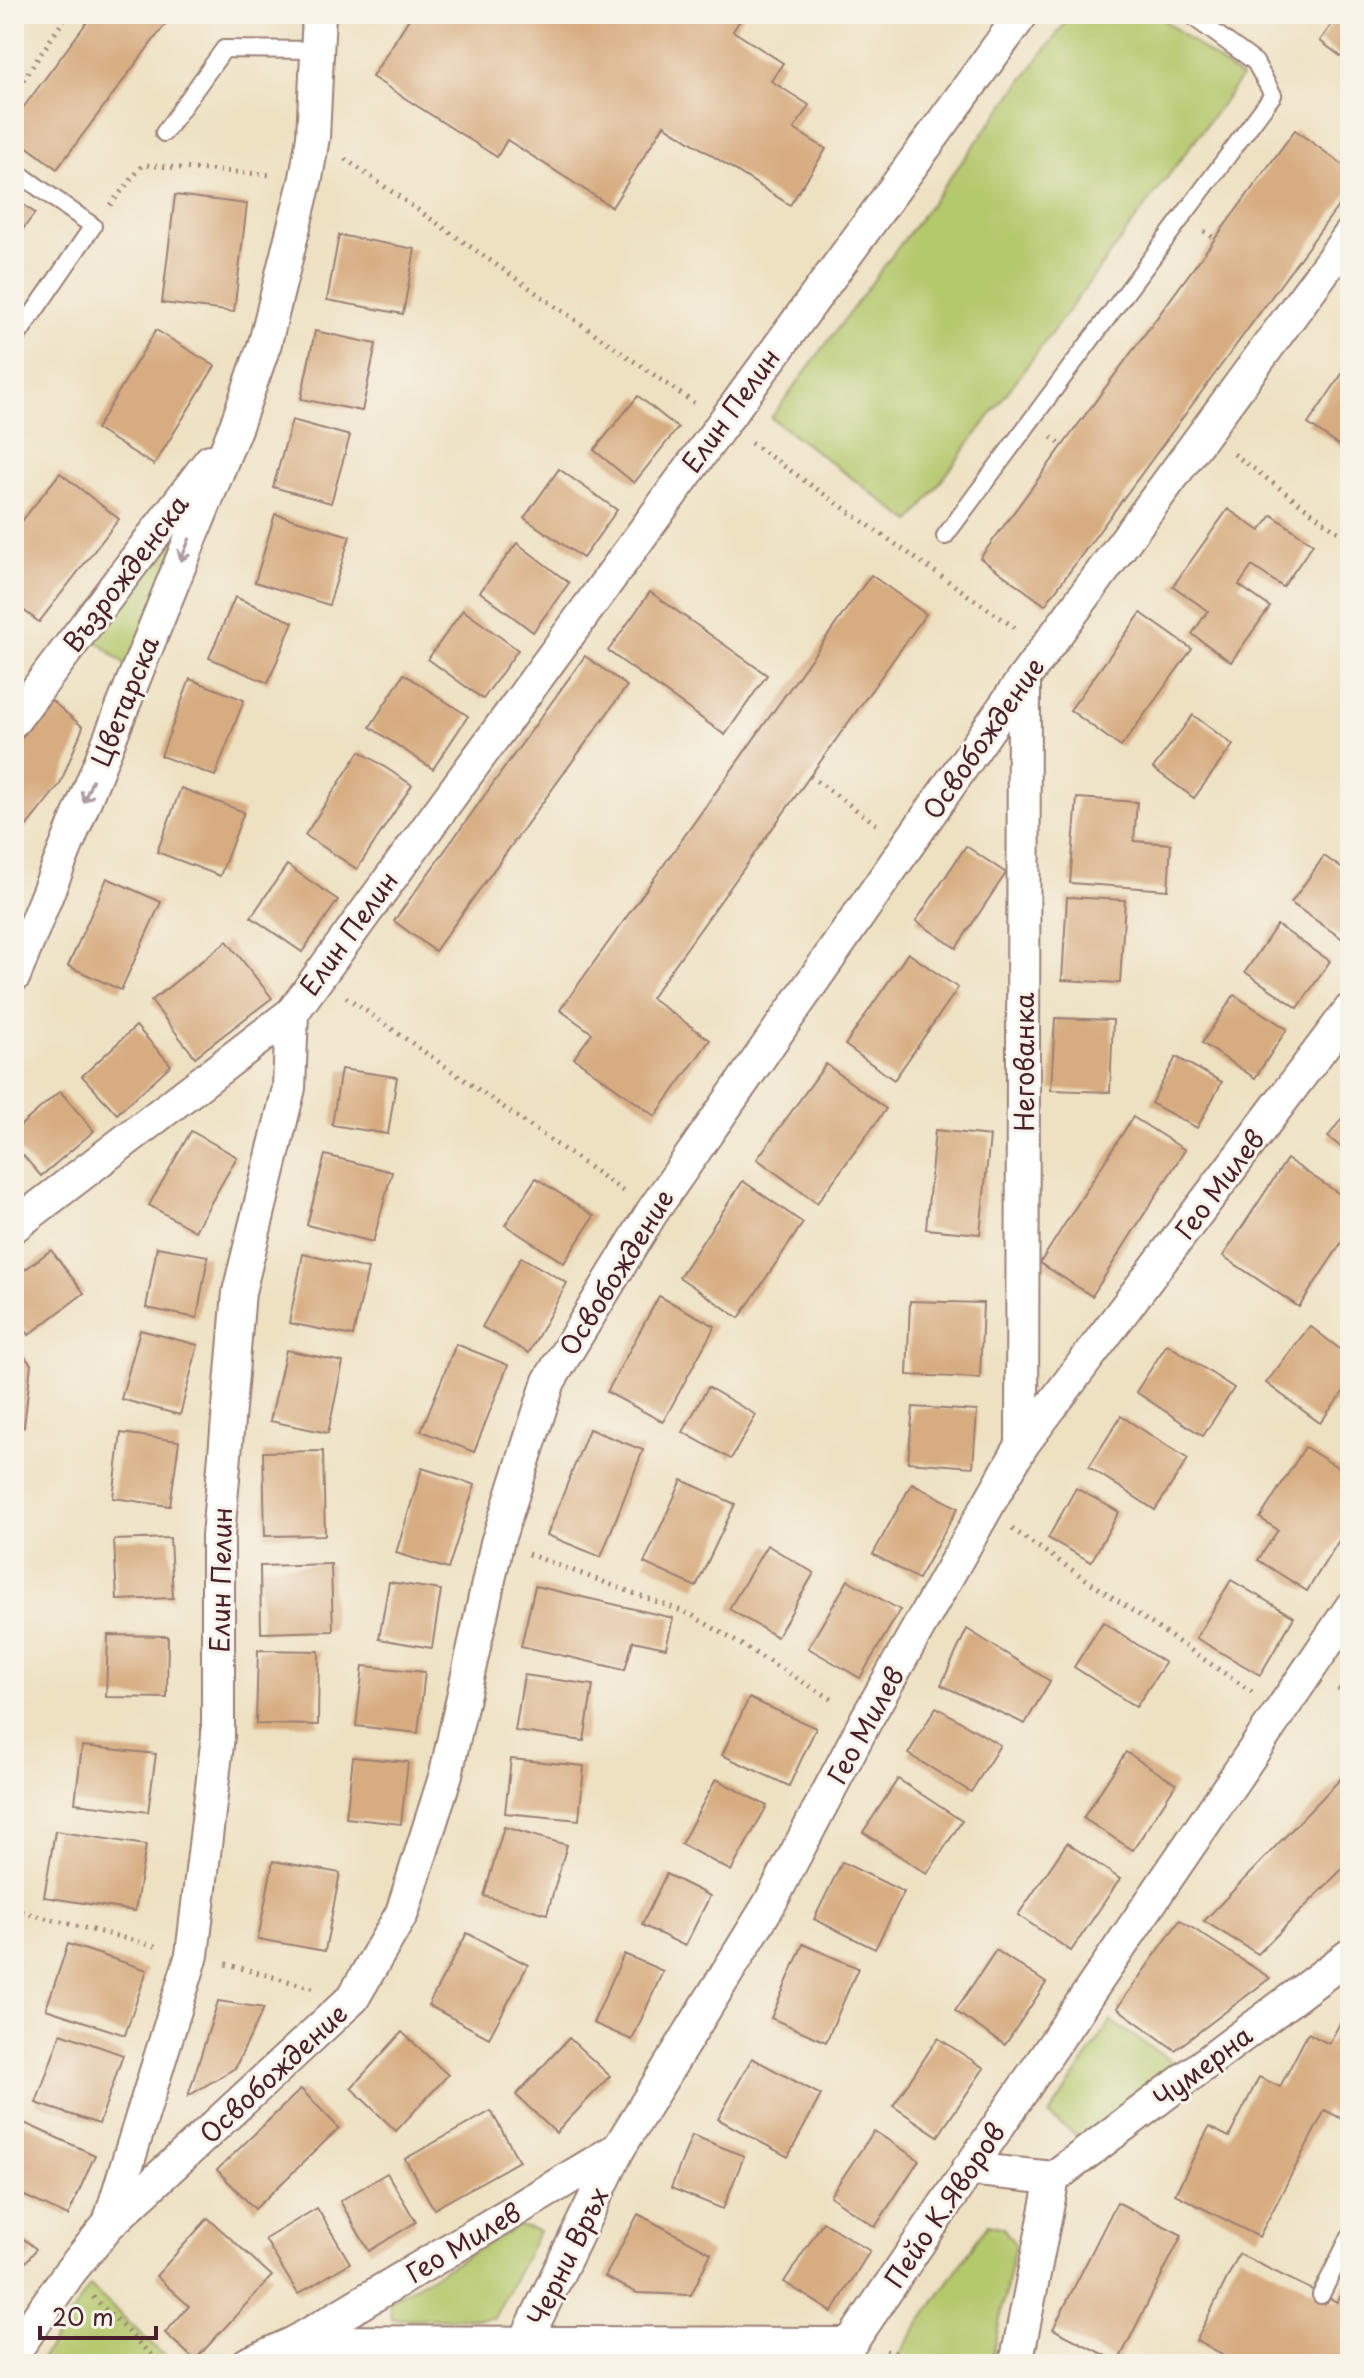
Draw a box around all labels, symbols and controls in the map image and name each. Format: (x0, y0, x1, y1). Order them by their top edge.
street label: Елин Пелин (671, 340, 789, 480)
street label: Възрожденска (53, 485, 198, 660)
one-way arrow (177, 537, 192, 562)
street label: Цветарска (80, 629, 168, 772)
street label: Освобождение (913, 649, 1053, 827)
one-way arrow (79, 778, 94, 803)
street label: Елин Пелин (289, 863, 407, 1003)
street label: Негованка (1004, 992, 1043, 1131)
street label: Гео Милев (1165, 1121, 1273, 1247)
street label: Освобождение (549, 1181, 683, 1363)
street label: Елин Пелин (199, 1507, 241, 1653)
street label: Гео Милев (817, 1659, 913, 1791)
street label: Освобождение (190, 1994, 356, 2152)
street label: Чумерна (1144, 2015, 1261, 2116)
street label: Пейо К.Яворов (874, 2115, 1014, 2295)
street label: Черни Връх (517, 2180, 617, 2332)
street label: Гео Милев (398, 2192, 528, 2292)
scale bar (40, 2290, 156, 2340)
text: 20 m (52, 2298, 114, 2334)

